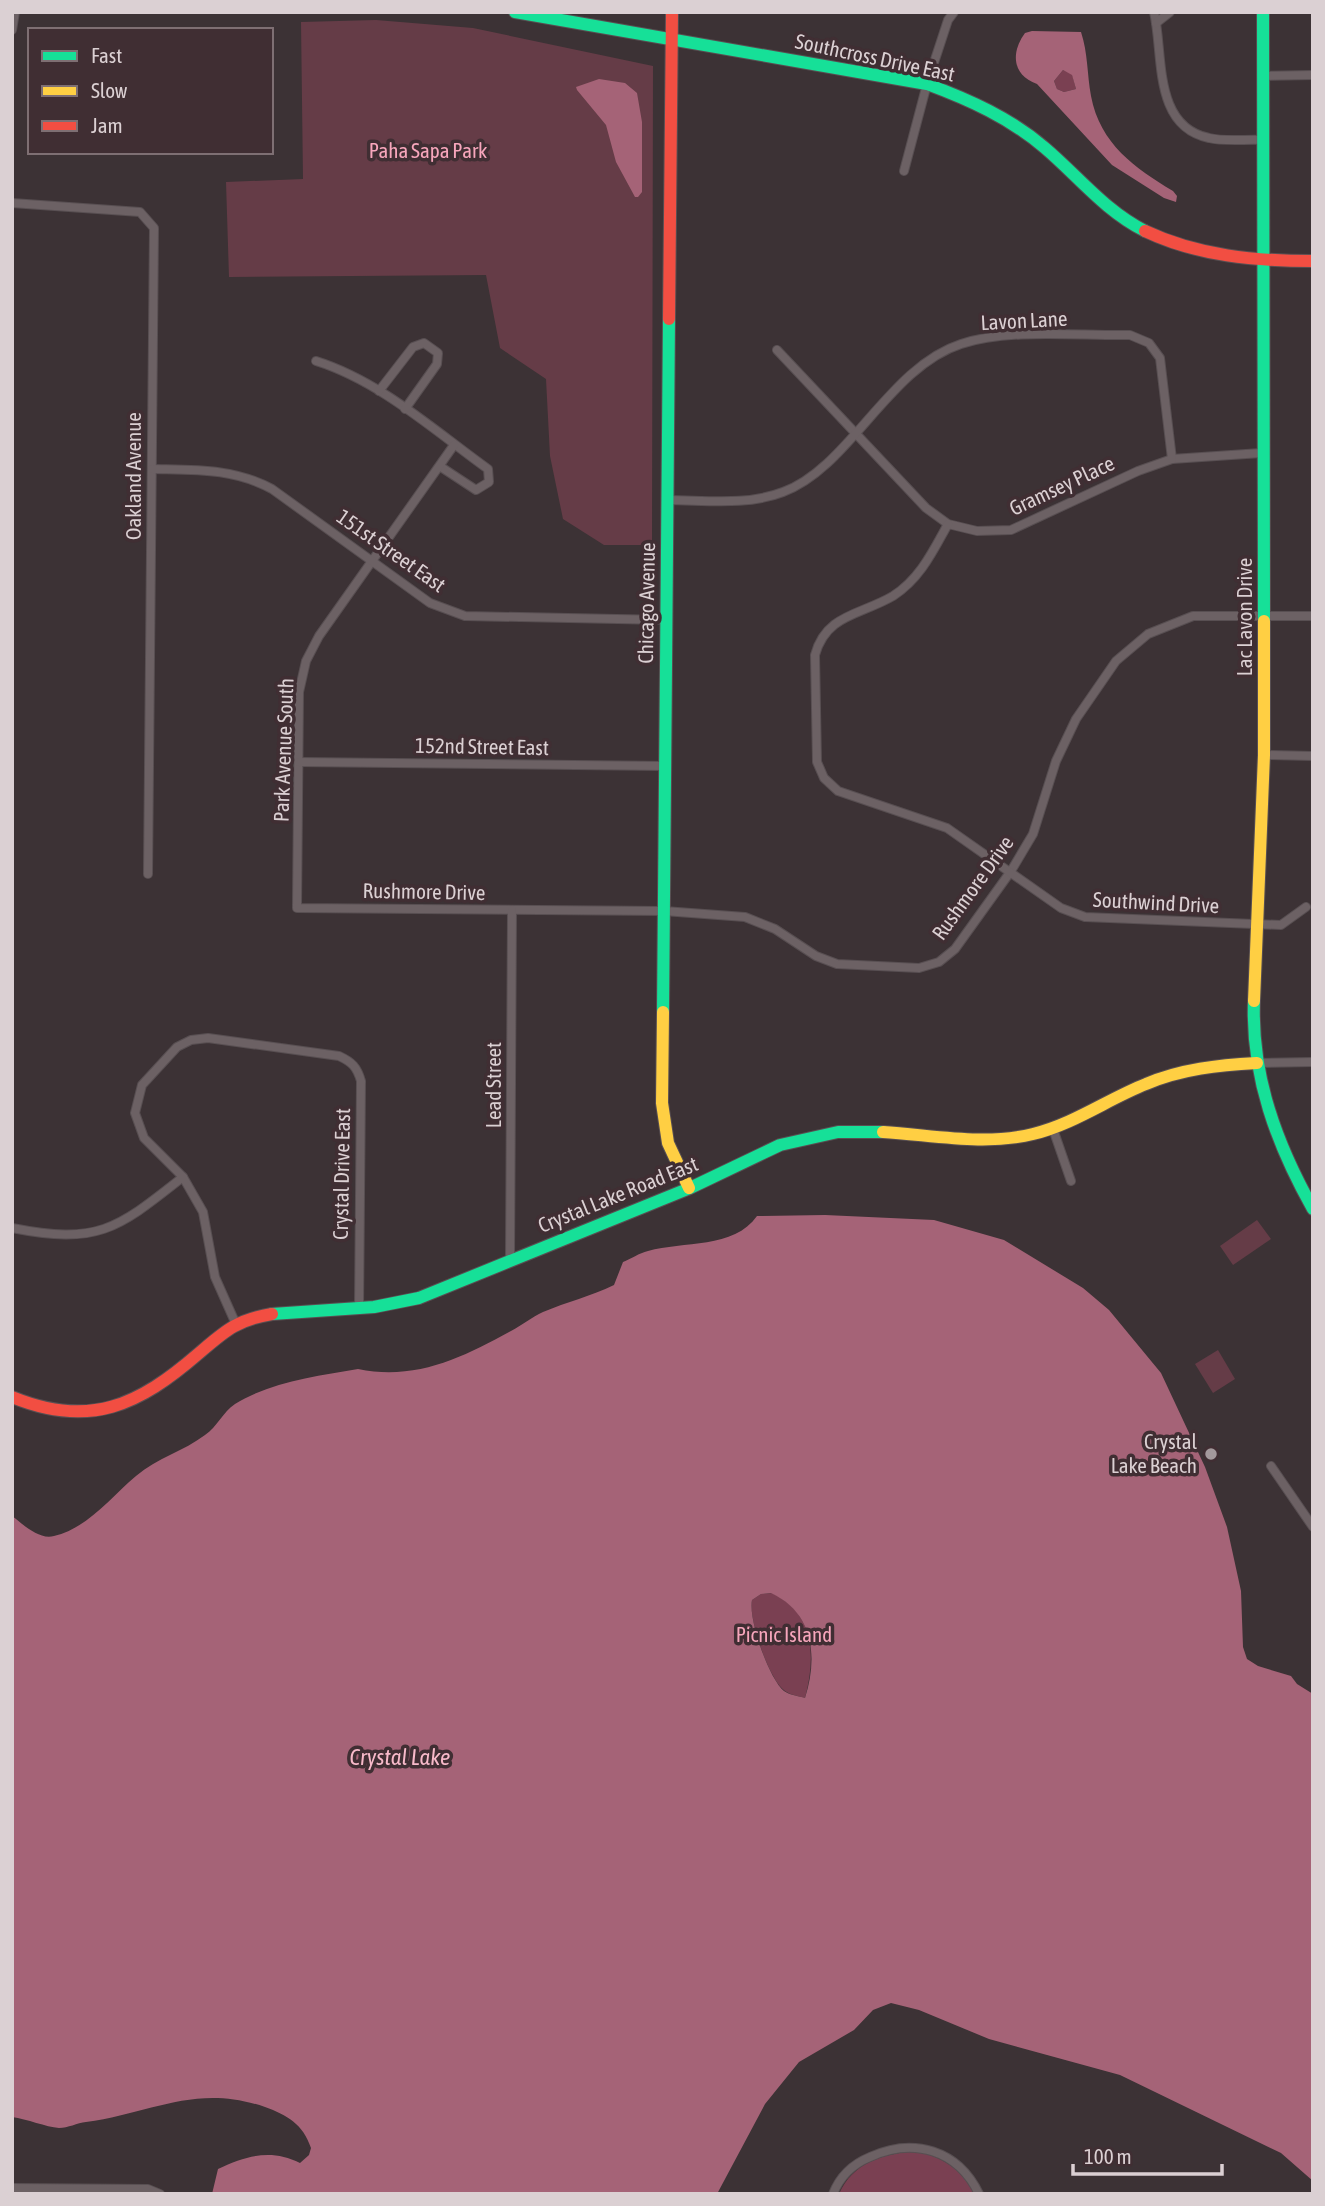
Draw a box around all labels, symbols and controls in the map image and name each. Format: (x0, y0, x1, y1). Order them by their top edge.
legend (28, 28, 273, 154)
street label: Southcross Drive East (793, 28, 957, 86)
text: Fast (91, 43, 122, 67)
text: Slow (91, 78, 128, 102)
text: Jam (91, 113, 123, 137)
park label: Paha Sapa Park (369, 138, 487, 162)
street label: Lavon Lane (980, 306, 1068, 334)
street label: Oakland Avenue (121, 412, 145, 540)
street label: Gramsey Place (1005, 450, 1118, 520)
street label: 151st Street East (333, 504, 451, 596)
street label: Chicago Avenue (633, 542, 659, 664)
street label: Lac Lavon Drive (1232, 558, 1256, 676)
street label: Park Avenue South (268, 678, 298, 822)
street label: 152nd Street East (415, 733, 549, 759)
street label: Rushmore Drive (926, 831, 1018, 944)
street label: Rushmore Drive (363, 878, 486, 904)
street label: Southwind Drive (1092, 887, 1220, 917)
street label: Lead Street (481, 1042, 505, 1128)
street label: Crystal Drive East (328, 1108, 354, 1240)
street label: Crystal Lake Road East (534, 1151, 701, 1237)
place label: Crystal Lake Beach (1111, 1429, 1197, 1477)
marker: Crystal Lake Beach (1203, 1446, 1219, 1462)
park label: Picnic Island (736, 1622, 832, 1646)
water label: Crystal Lake (350, 1744, 450, 1770)
scale bar (1073, 2132, 1222, 2176)
text: 100 m (1084, 2144, 1132, 2168)

